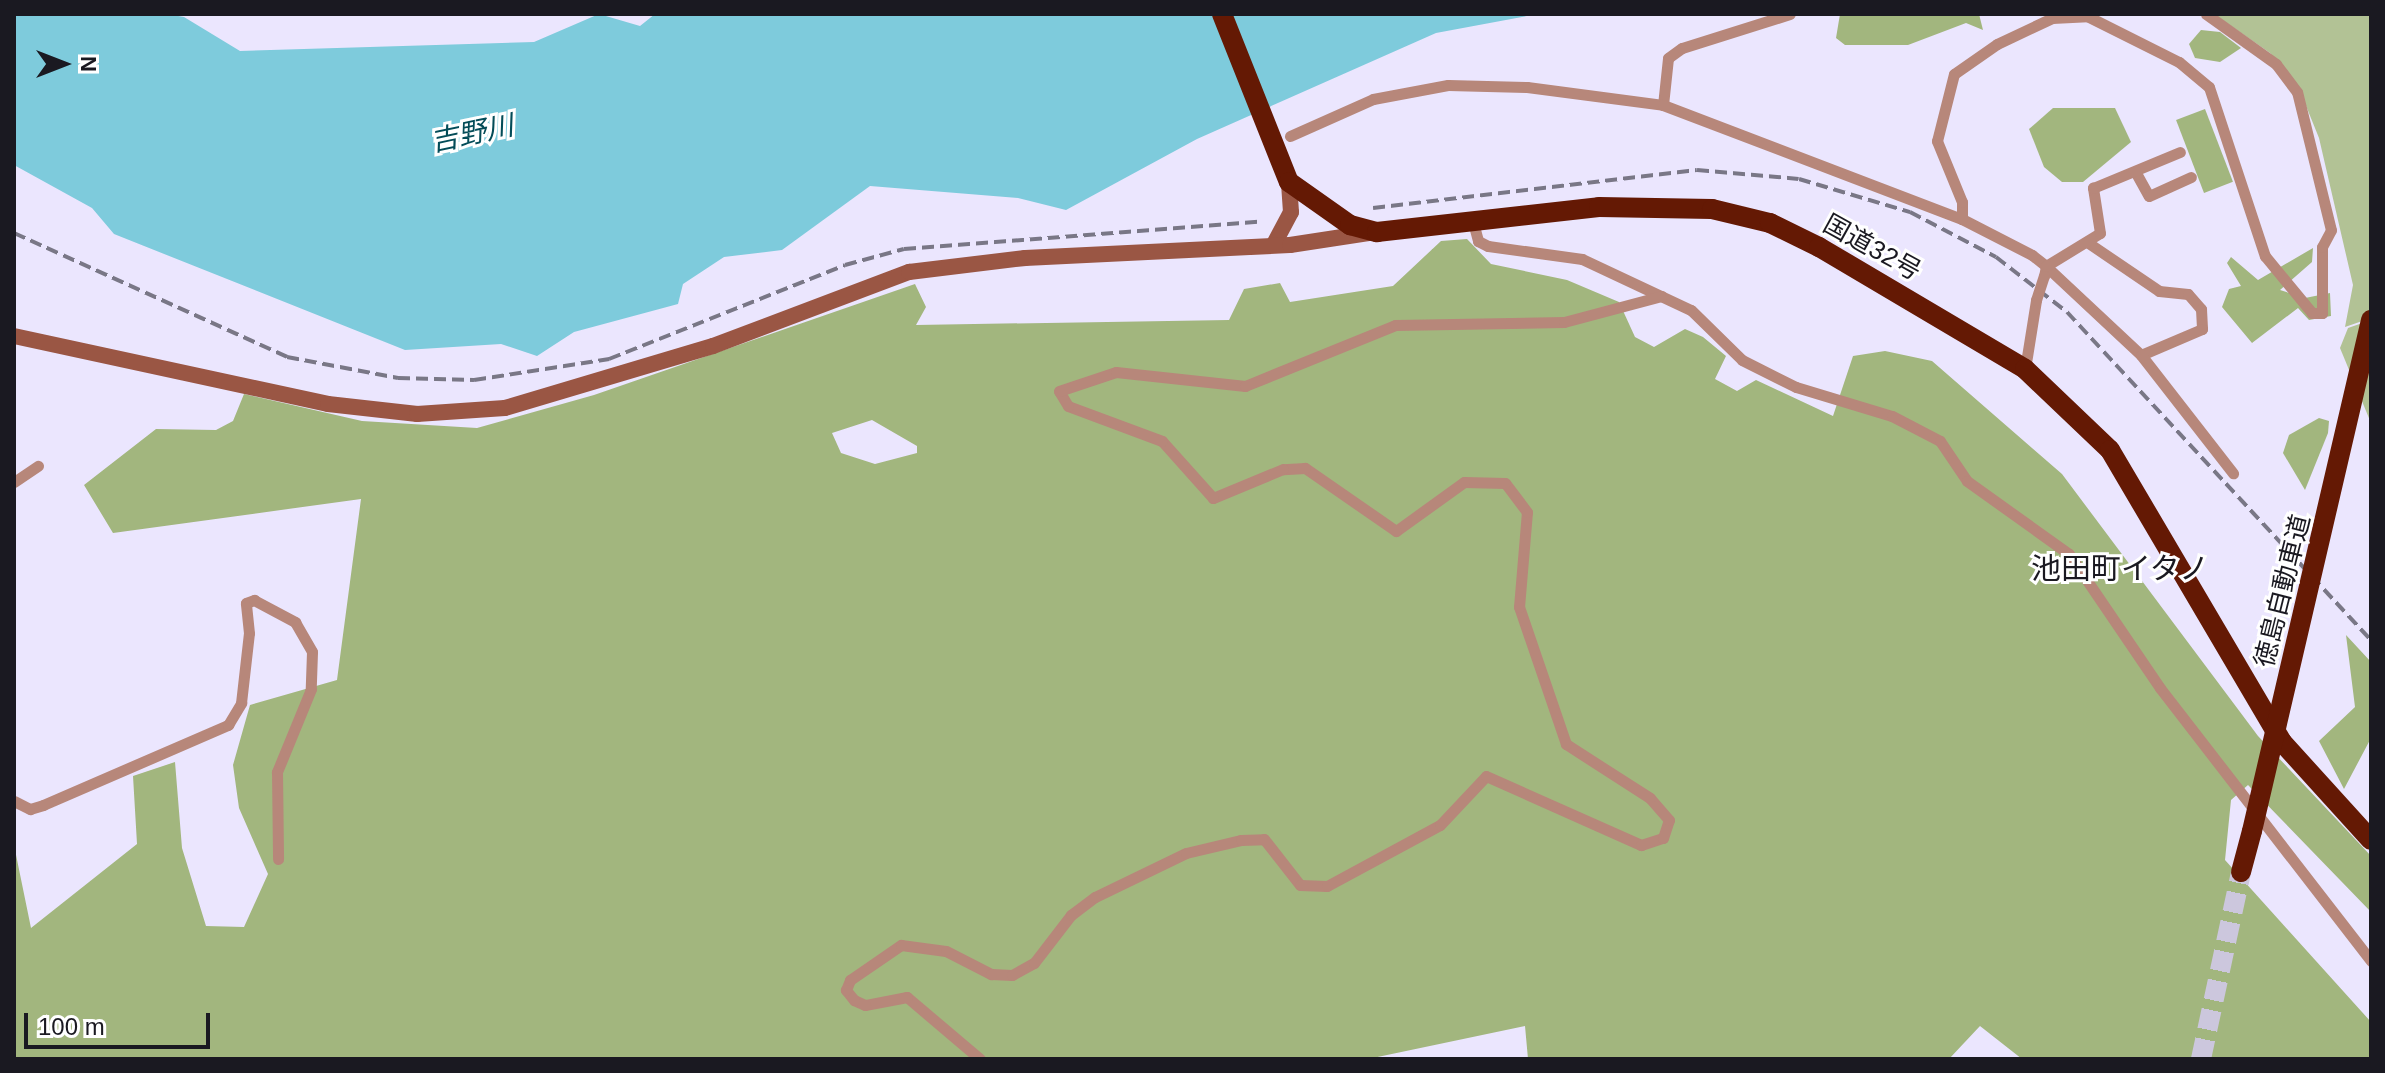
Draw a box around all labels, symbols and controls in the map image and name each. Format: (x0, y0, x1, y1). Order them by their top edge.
north arrow (24, 24, 104, 104)
text: N (76, 56, 101, 72)
water label: 吉野川 (427, 109, 517, 159)
street label: 国道32号 (1818, 208, 1926, 288)
street label: 徳島自動車道 (2249, 512, 2317, 670)
district label: 池田町イタノ (2030, 551, 2210, 587)
scale bar (28, 997, 214, 1047)
text: 100 m (38, 1013, 105, 1040)

